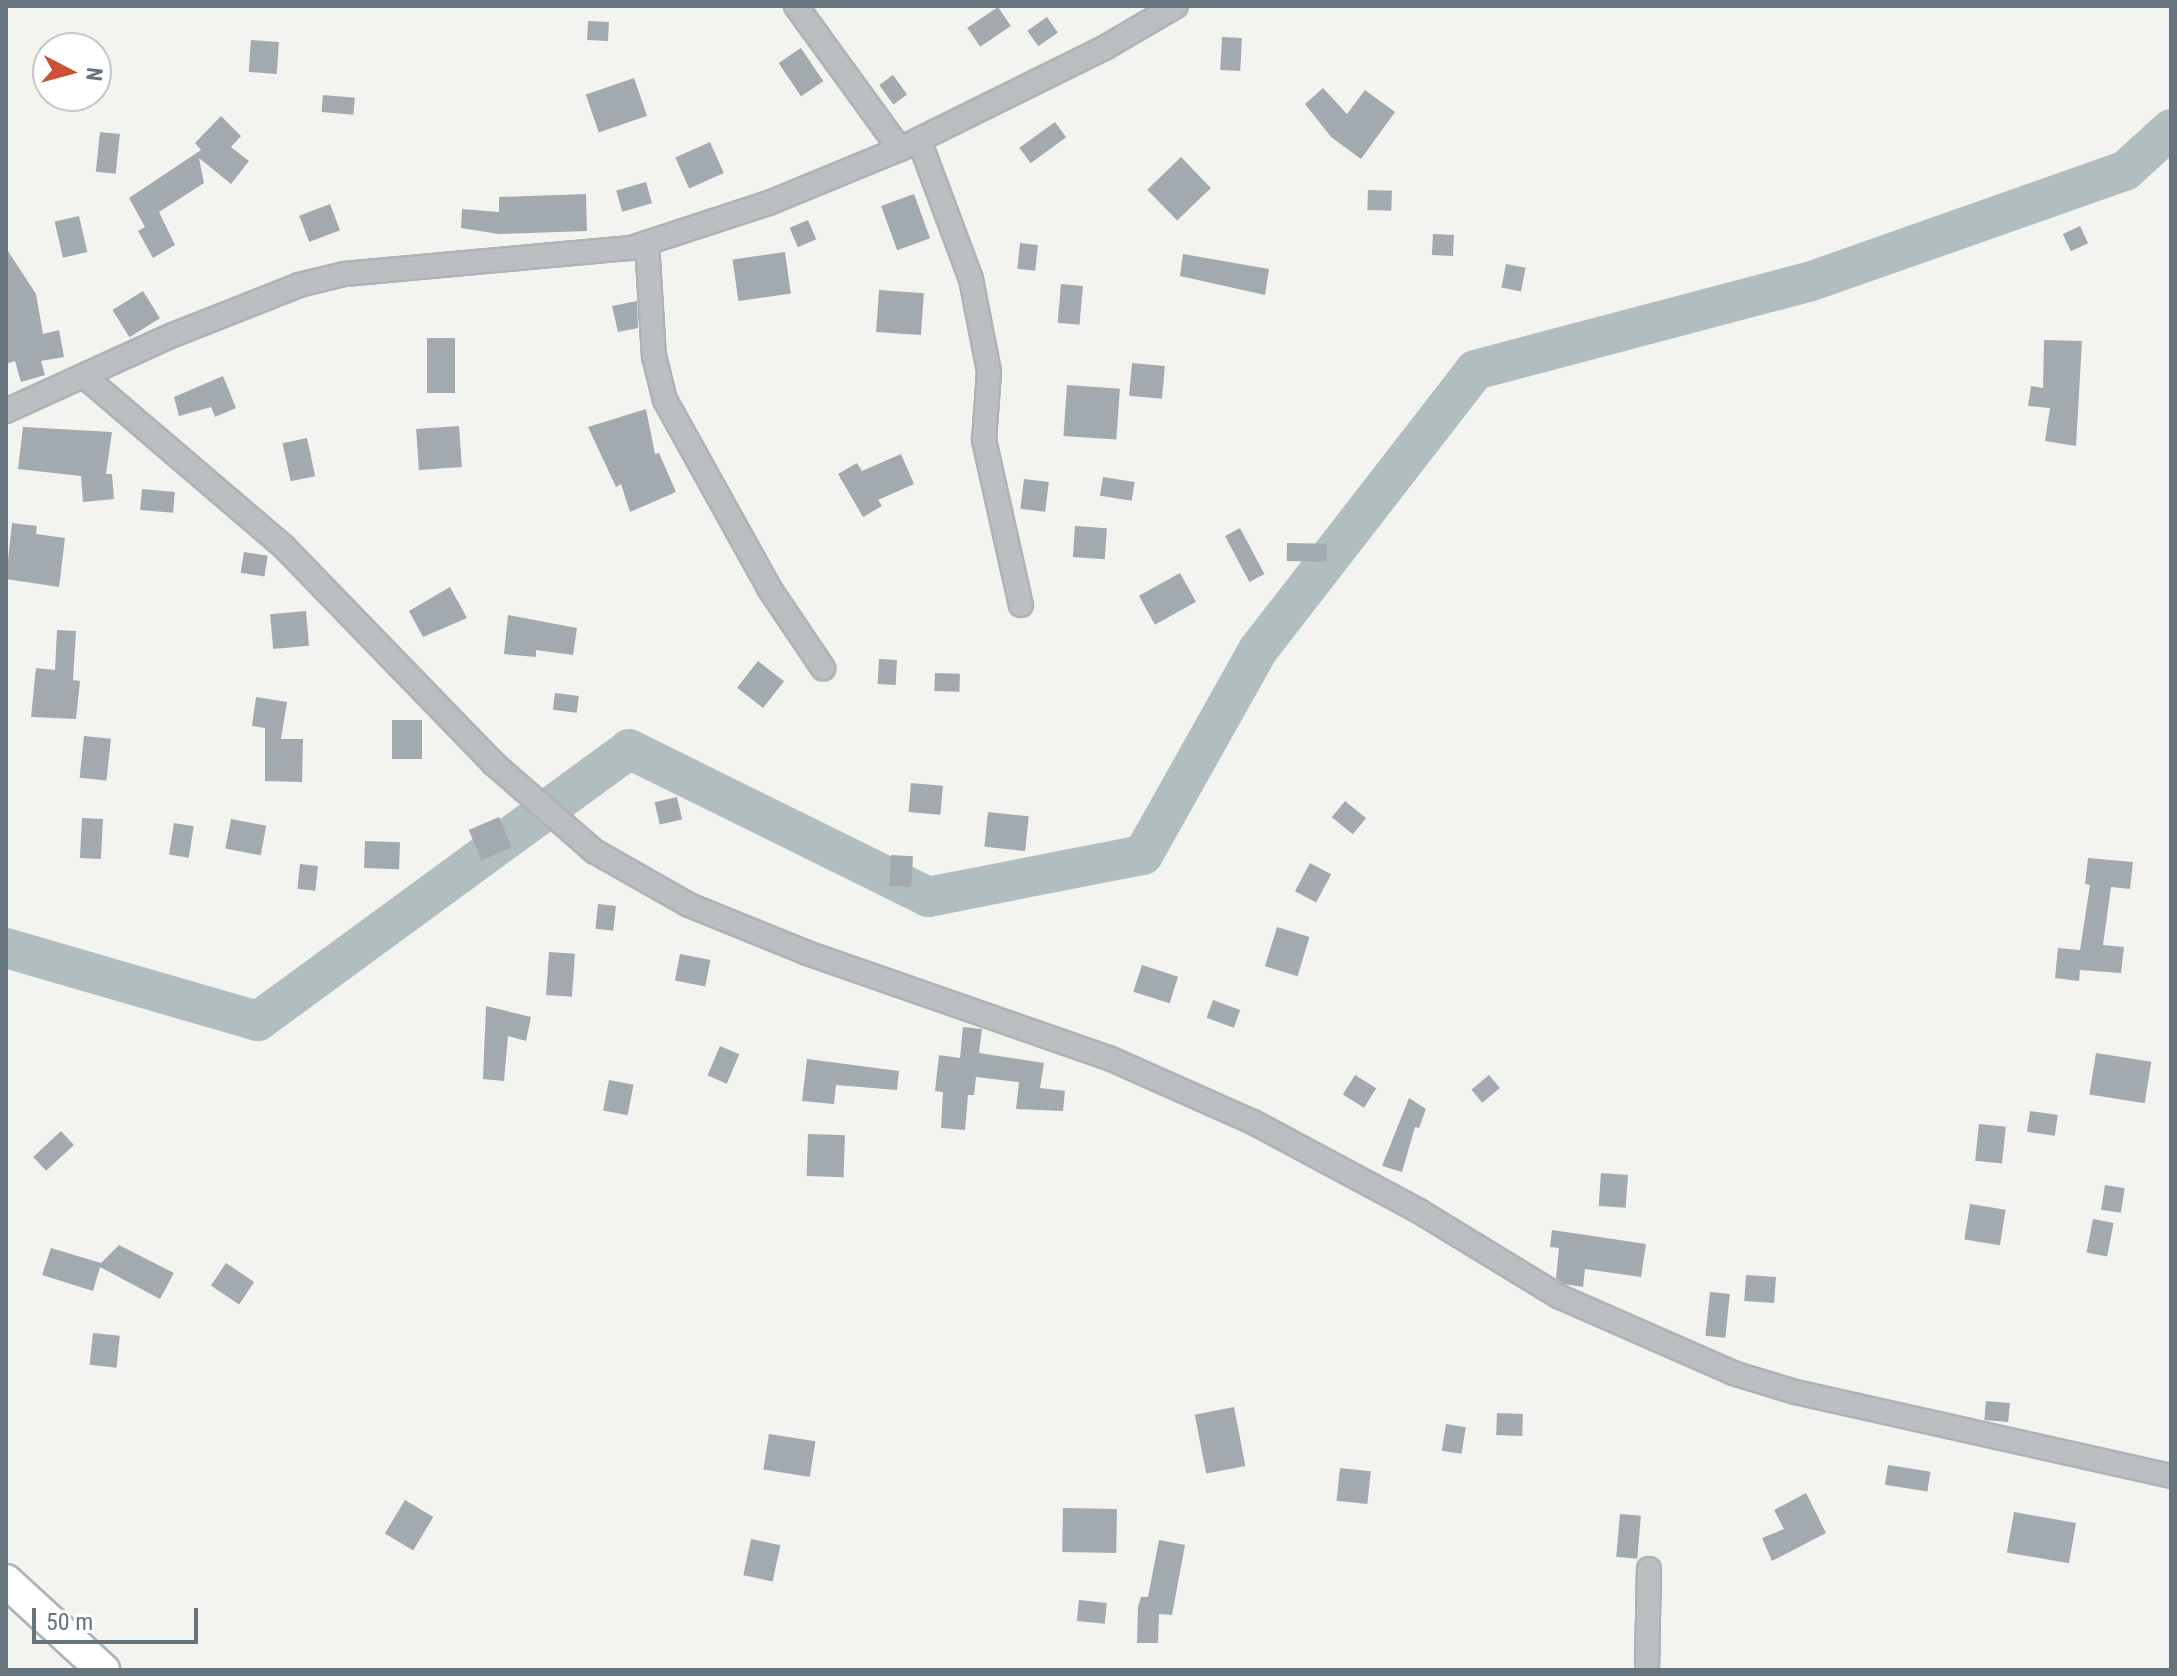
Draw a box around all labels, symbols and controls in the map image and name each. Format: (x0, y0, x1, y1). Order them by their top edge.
north arrow (32, 32, 112, 112)
text: N (81, 66, 108, 82)
scale bar (36, 1592, 202, 1642)
text: 50 m (46, 1608, 93, 1636)

